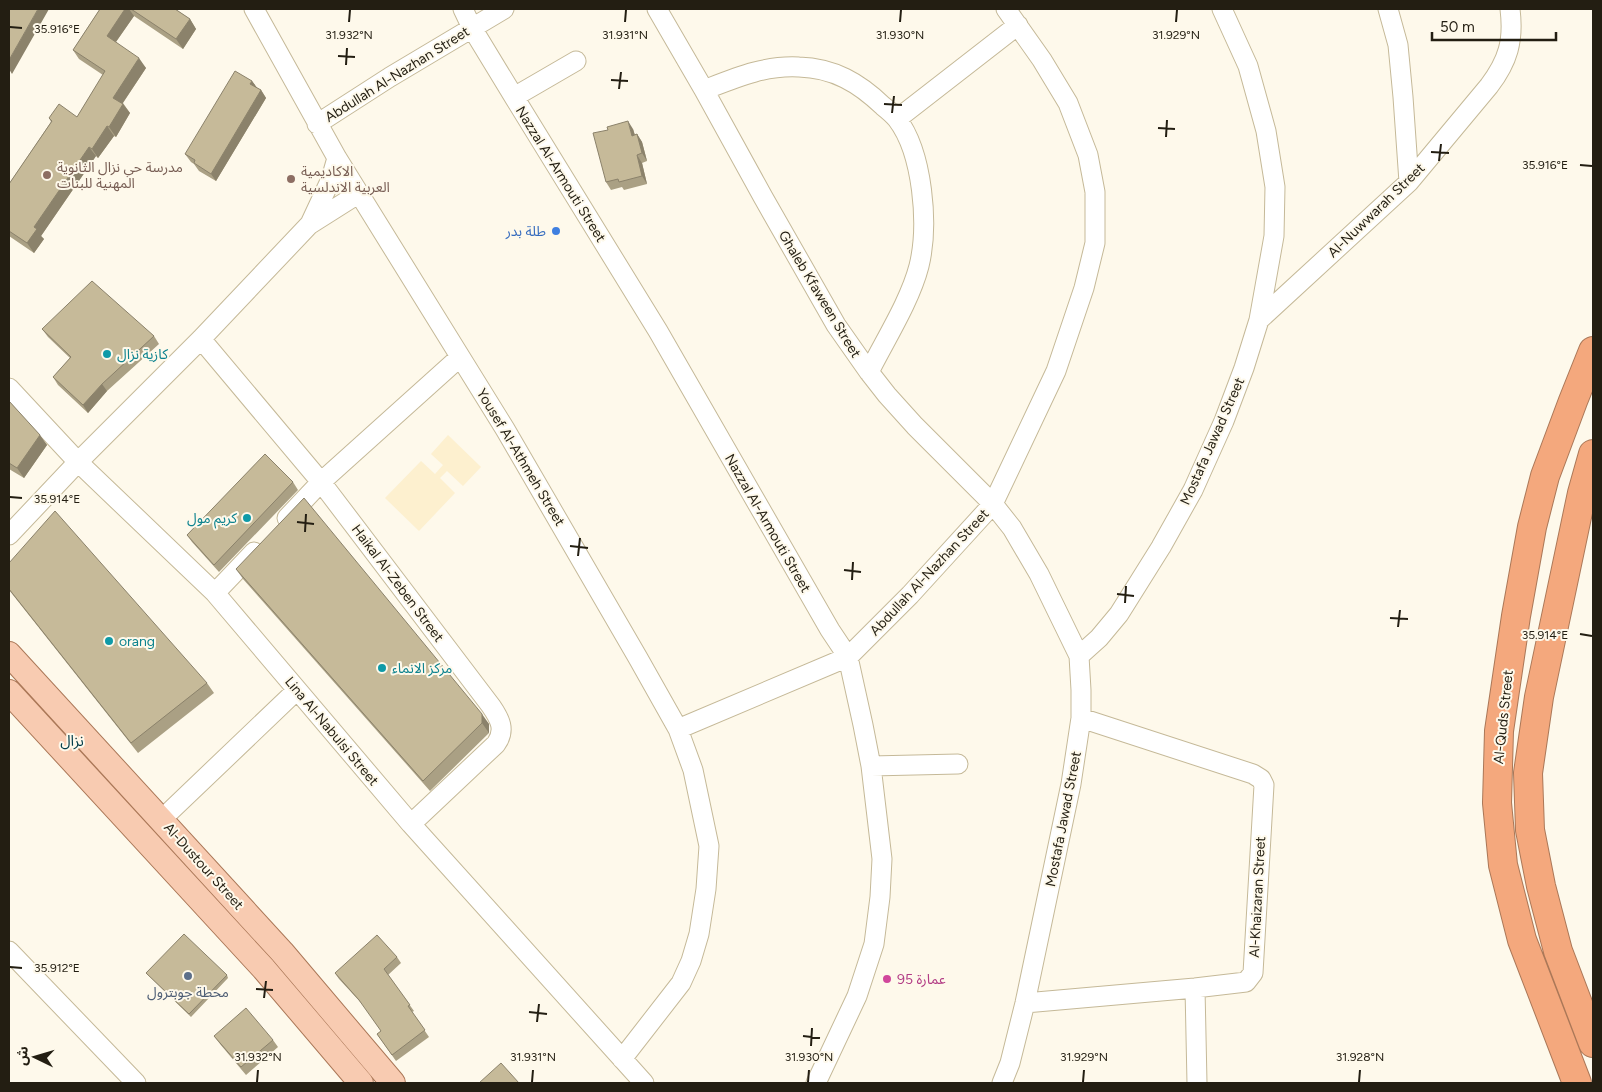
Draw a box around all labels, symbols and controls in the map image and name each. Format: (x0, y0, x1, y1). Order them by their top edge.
scale bar (1432, 10, 1556, 42)
text: 50 m (1440, 18, 1475, 36)
text: 35.916°E (34, 22, 80, 36)
street label: Abdullah Al-Nazhan Street (322, 23, 473, 126)
text: 31.932°N (325, 28, 373, 42)
text: 31.931°N (602, 28, 648, 42)
text: 31.930°N (876, 28, 924, 42)
text: 31.929°N (1152, 28, 1200, 42)
street label: Nazzal Al-Armouti Street (512, 103, 609, 245)
text: 35.916°E (1522, 158, 1568, 172)
place label: مدرسة حي نزال الثانوية المهنية للبنات (57, 159, 183, 192)
street label: Al-Nuwwarah Street (1324, 160, 1428, 261)
place label: الاكاديمية العربية الاندلسية (301, 163, 390, 196)
marker: مدرسة حي نزال الثانوية المهنية للبنات (41, 169, 53, 181)
marker: الاكاديمية العربية الاندلسية (285, 173, 297, 185)
place label: طلة بدر (505, 223, 546, 240)
marker: طلة بدر (550, 225, 562, 237)
street label: Ghaleb Kfaween Street (775, 228, 864, 361)
place label: كازية نزال (117, 346, 168, 363)
marker: كازية نزال (101, 348, 113, 360)
street label: Mostafa Jawad Street (1177, 375, 1248, 508)
street label: Yousef Al-Athmeh Street (473, 385, 568, 529)
street label: Nazzal Al-Armouti Street (721, 451, 814, 596)
text: 35.914°E (34, 492, 80, 506)
street label: Abdullah Al-Nazhan Street (866, 505, 993, 639)
place label: كريم مول (187, 510, 237, 529)
marker: كريم مول (241, 512, 253, 524)
street label: Haikal Al-Zeben Street (348, 521, 447, 645)
text: 35.914°E (1522, 628, 1568, 642)
place label: orang (119, 633, 155, 650)
marker: orang (103, 635, 115, 647)
place label: مركز الانماء (392, 660, 452, 677)
marker: مركز الانماء (376, 662, 388, 674)
street label: Al-Quds Street (1490, 669, 1517, 765)
street label: Lina Al-Nabulsi Street (281, 673, 382, 789)
district label: نزال (60, 732, 84, 750)
street label: Mostafa Jawad Street (1042, 750, 1085, 888)
street label: Al-Dustour Street (160, 819, 247, 913)
street label: Al-Khaizaran Street (1246, 836, 1269, 958)
text: 35.912°E (34, 961, 80, 975)
marker: محطة جوبترول (182, 970, 194, 982)
place label: عمارة 95 (897, 971, 946, 988)
marker: عمارة 95 (881, 973, 893, 985)
place label: محطة جوبترول (147, 984, 229, 1001)
north arrow (10, 1032, 60, 1082)
text: ش (13, 1046, 32, 1066)
text: 31.932°N (234, 1050, 282, 1064)
text: 31.931°N (510, 1050, 556, 1064)
text: 31.930°N (785, 1050, 833, 1064)
text: 31.929°N (1060, 1050, 1108, 1064)
text: 31.928°N (1336, 1050, 1384, 1064)

